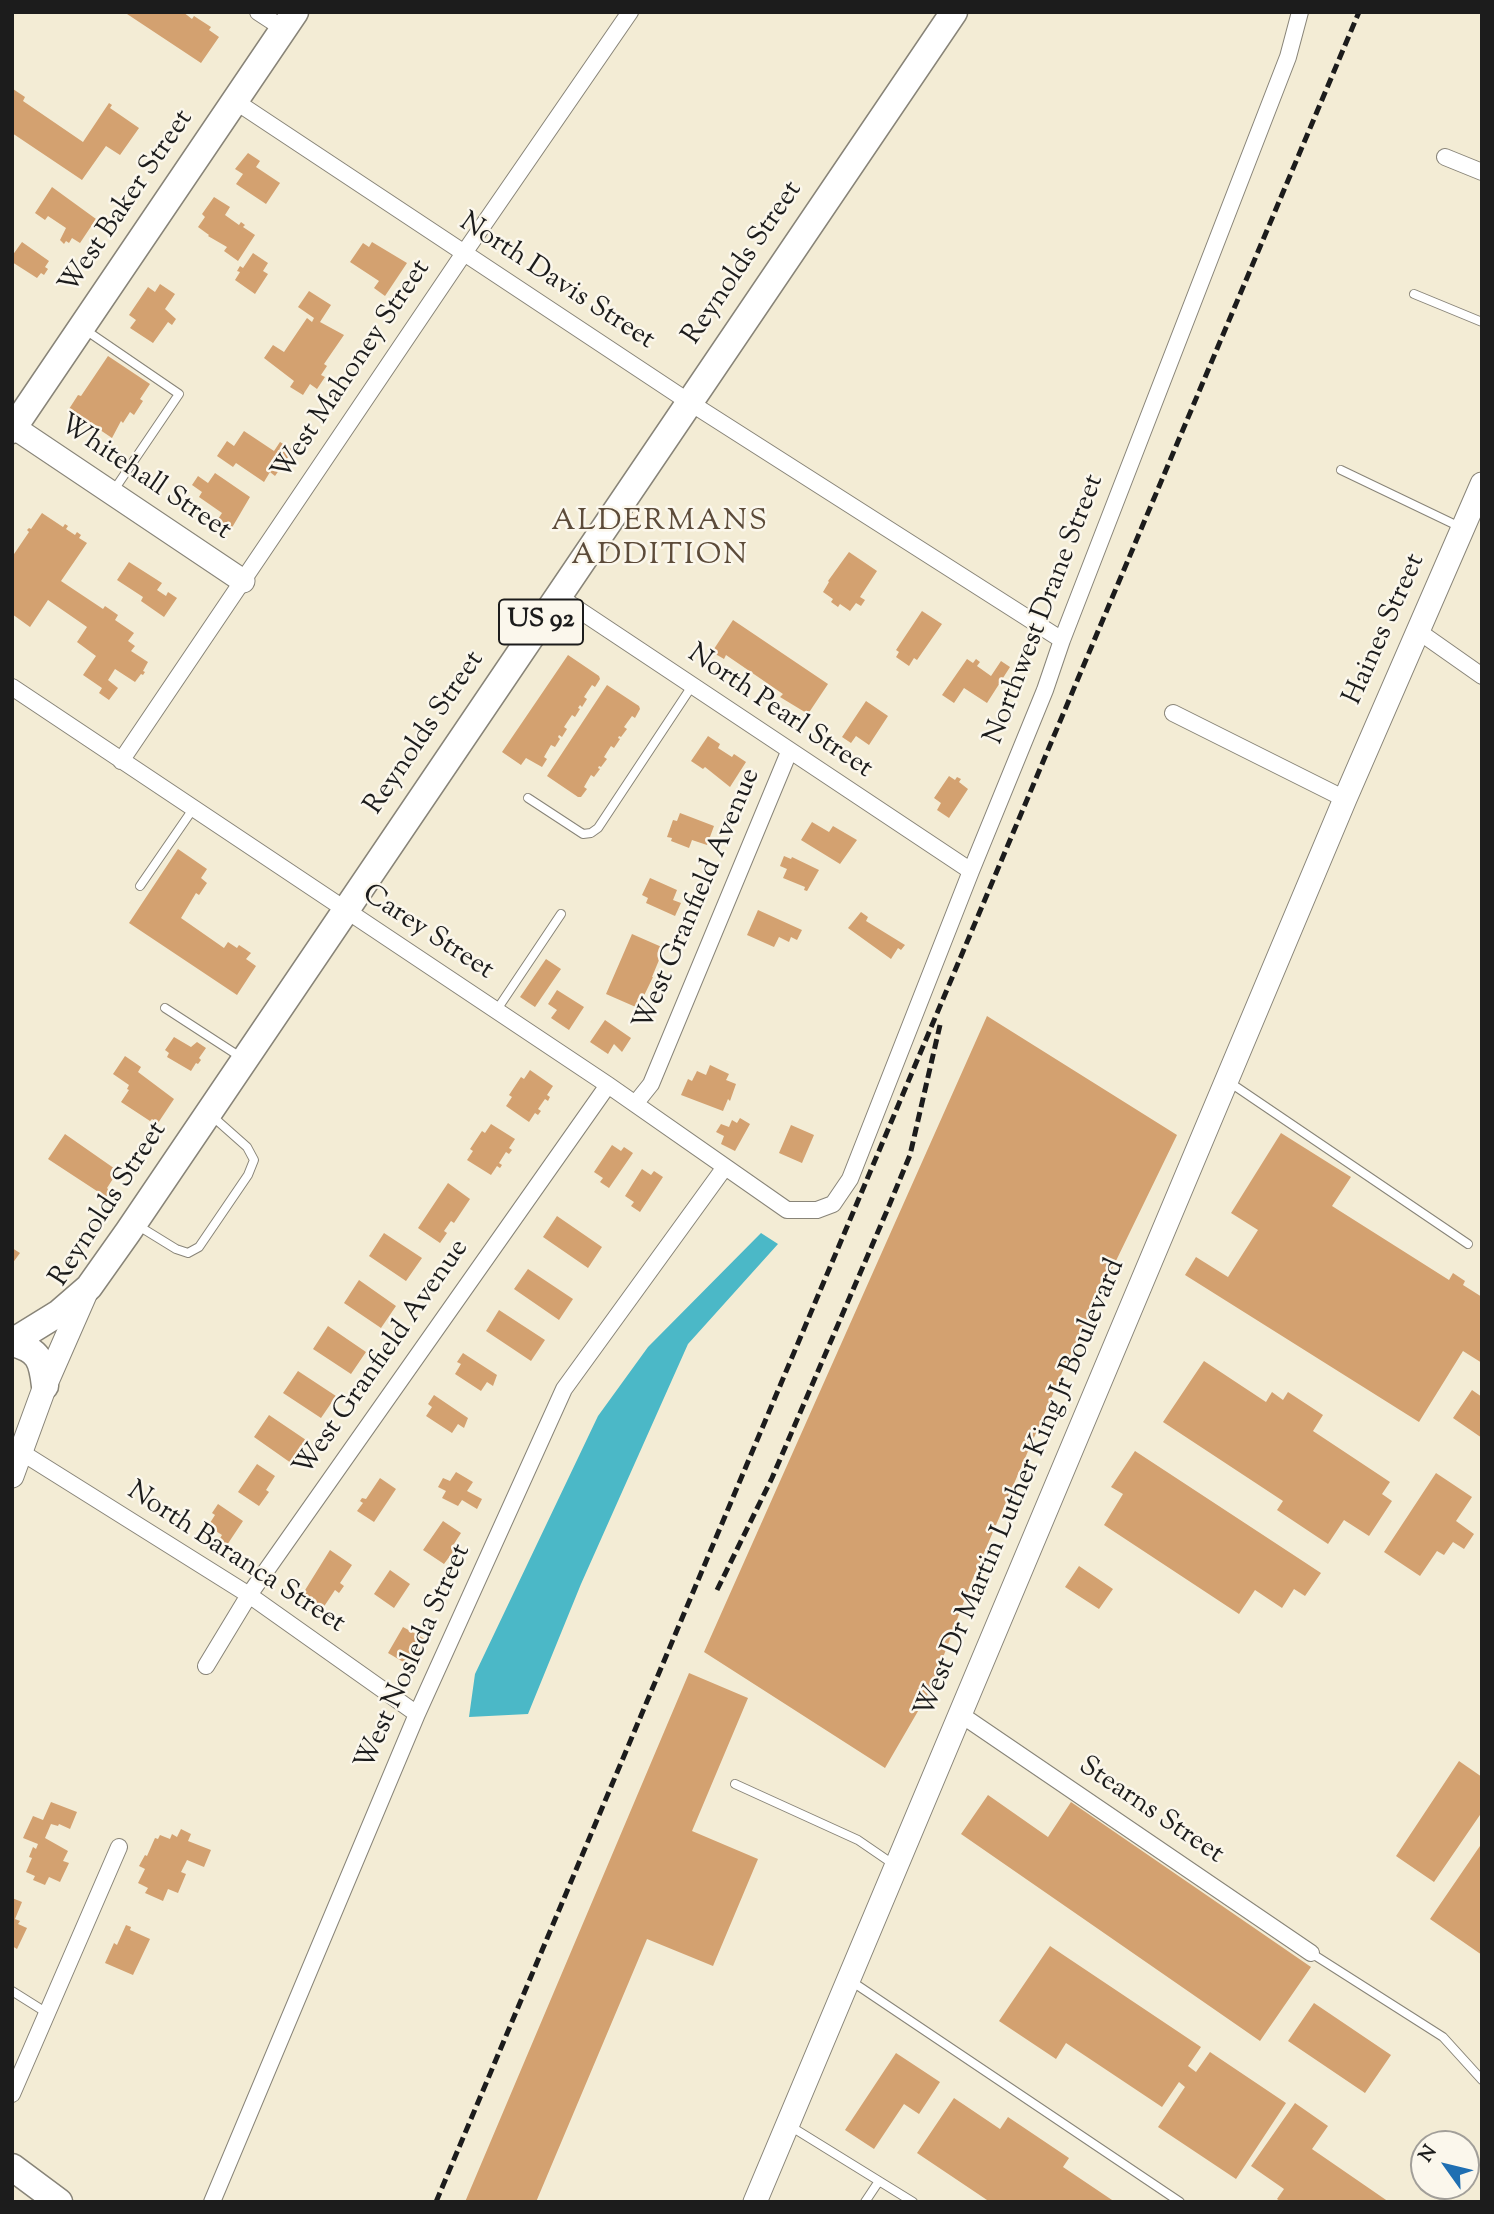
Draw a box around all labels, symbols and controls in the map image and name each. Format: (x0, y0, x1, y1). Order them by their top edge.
street label: West Baker Street (54, 104, 202, 302)
street label: Reynolds Street (677, 176, 811, 352)
street label: North Davis Street (452, 207, 660, 359)
street label: West Mahoney Street (267, 254, 439, 488)
street label: Whitehall Street (51, 409, 237, 549)
street label: Northwest Drane Street (979, 470, 1113, 750)
district label: ALDERMANS ADDITION (552, 506, 768, 576)
street label: Haines Street (1338, 549, 1434, 711)
road number: US 92 (499, 600, 583, 644)
street label: North Pearl Street (680, 639, 878, 787)
street label: Reynolds Street (359, 646, 493, 822)
street label: West Granfield Avenue (628, 764, 770, 1036)
street label: Carey Street (355, 879, 499, 989)
street label: Reynolds Street (44, 1116, 176, 1294)
street label: West Granfield Avenue (288, 1234, 478, 1484)
street label: West Dr Martin Luther King Jr Boulevard (910, 1255, 1134, 1723)
street label: North Baranca Street (120, 1476, 350, 1642)
street label: West Nosleda Street (350, 1540, 480, 1776)
street label: Stearns Street (1071, 1751, 1229, 1873)
north arrow (1410, 2130, 1480, 2200)
text: N (1413, 2140, 1444, 2168)

